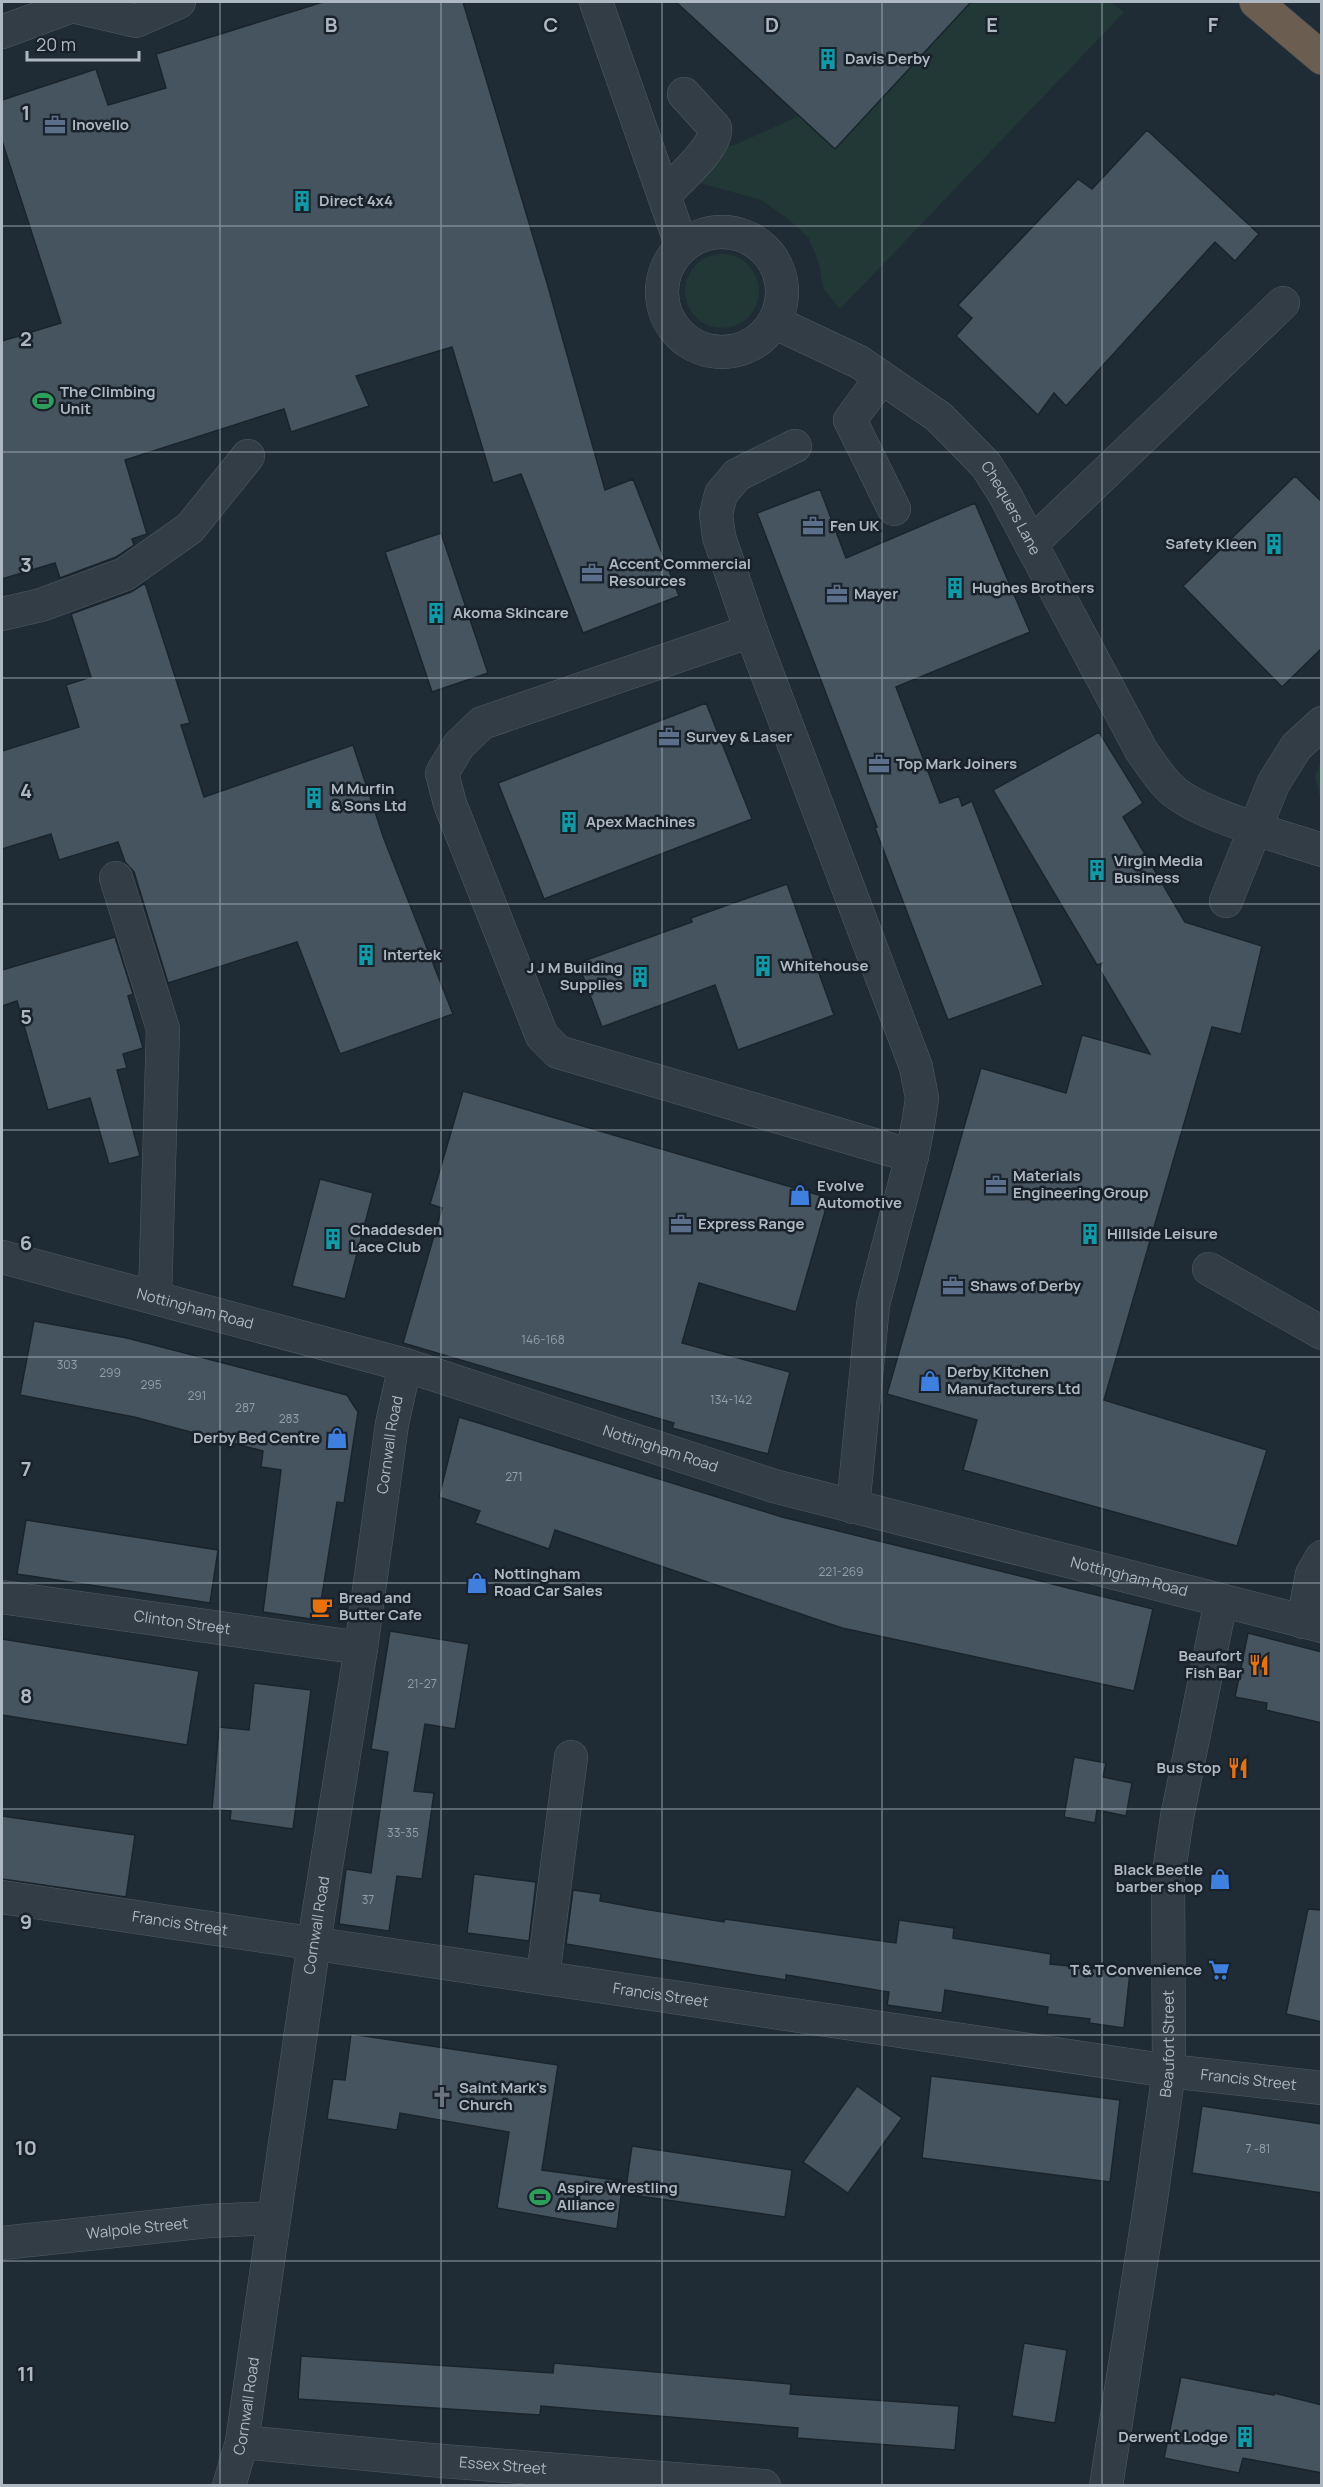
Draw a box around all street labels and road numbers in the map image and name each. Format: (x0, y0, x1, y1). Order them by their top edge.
street label: Chequers Lane (976, 457, 1046, 559)
street label: Nottingham Road (135, 1283, 256, 1334)
street label: Cornwall Road (371, 1394, 408, 1495)
street label: Nottingham Road (600, 1420, 721, 1477)
street label: Nottingham Road (1068, 1551, 1190, 1601)
street label: Clinton Street (133, 1605, 232, 1639)
street label: Cornwall Road (298, 1875, 334, 1976)
street label: Francis Street (131, 1906, 229, 1941)
street label: Francis Street (612, 1977, 710, 2012)
street label: Beaufort Street (1154, 1990, 1179, 2099)
street label: Francis Street (1200, 2064, 1298, 2095)
street label: Walpole Street (85, 2212, 189, 2244)
street label: Cornwall Road (228, 2356, 264, 2458)
street label: Essex Street (458, 2451, 548, 2479)

